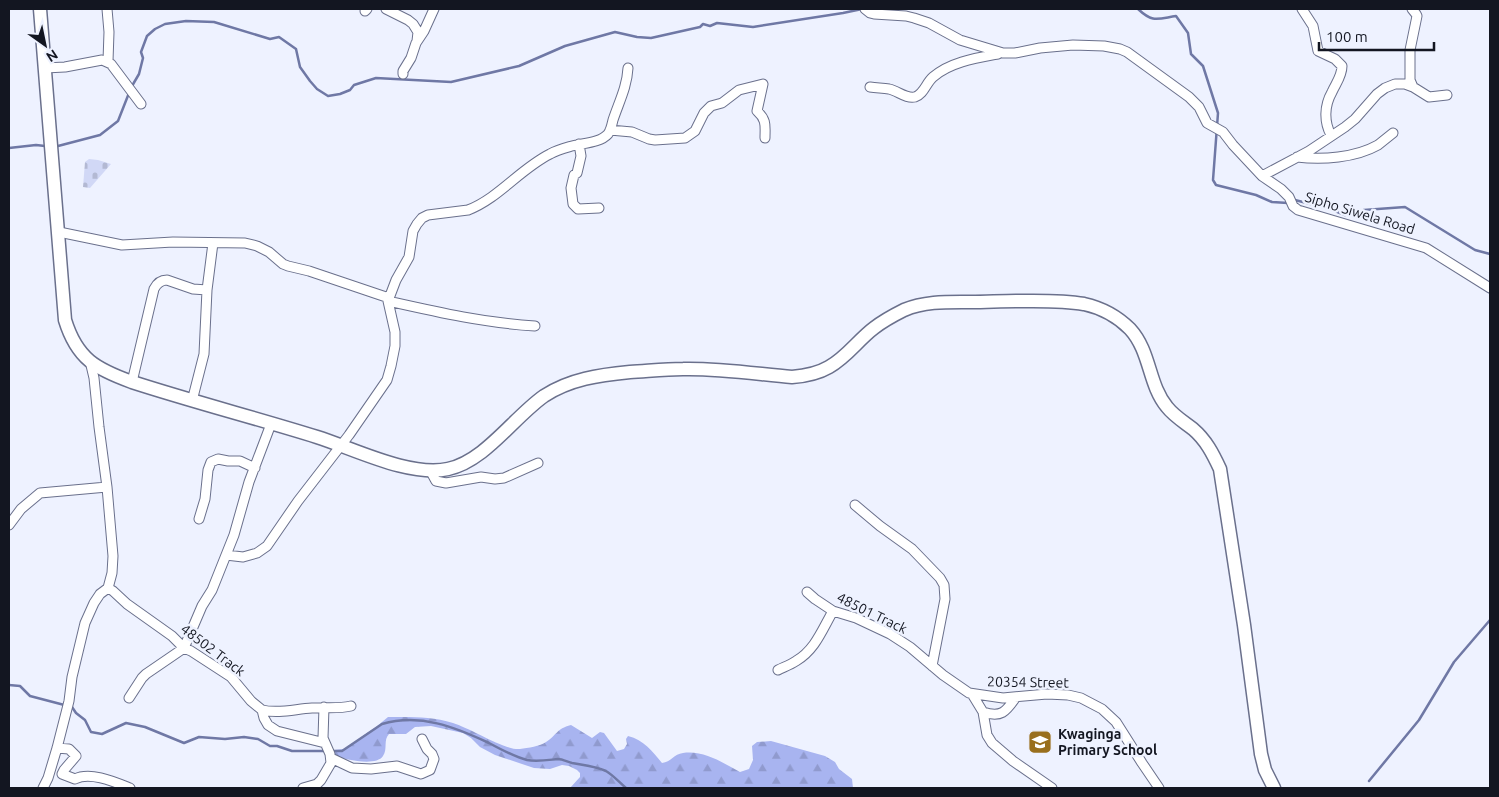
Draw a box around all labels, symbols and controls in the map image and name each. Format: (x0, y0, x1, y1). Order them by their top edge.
north arrow (20, 20, 70, 70)
scale bar (1319, 20, 1434, 52)
text: 100 m (1326, 28, 1368, 45)
text: N (43, 46, 61, 65)
street label: Sipho Siwela Road (1303, 189, 1417, 237)
street label: 48501 Track (834, 589, 910, 637)
street label: 48502 Track (178, 621, 248, 679)
street label: 20354 Street (987, 673, 1070, 691)
place label: Kwaginga Primary School (1058, 726, 1157, 758)
school or university icon: Kwaginga Primary School (1027, 729, 1053, 755)

